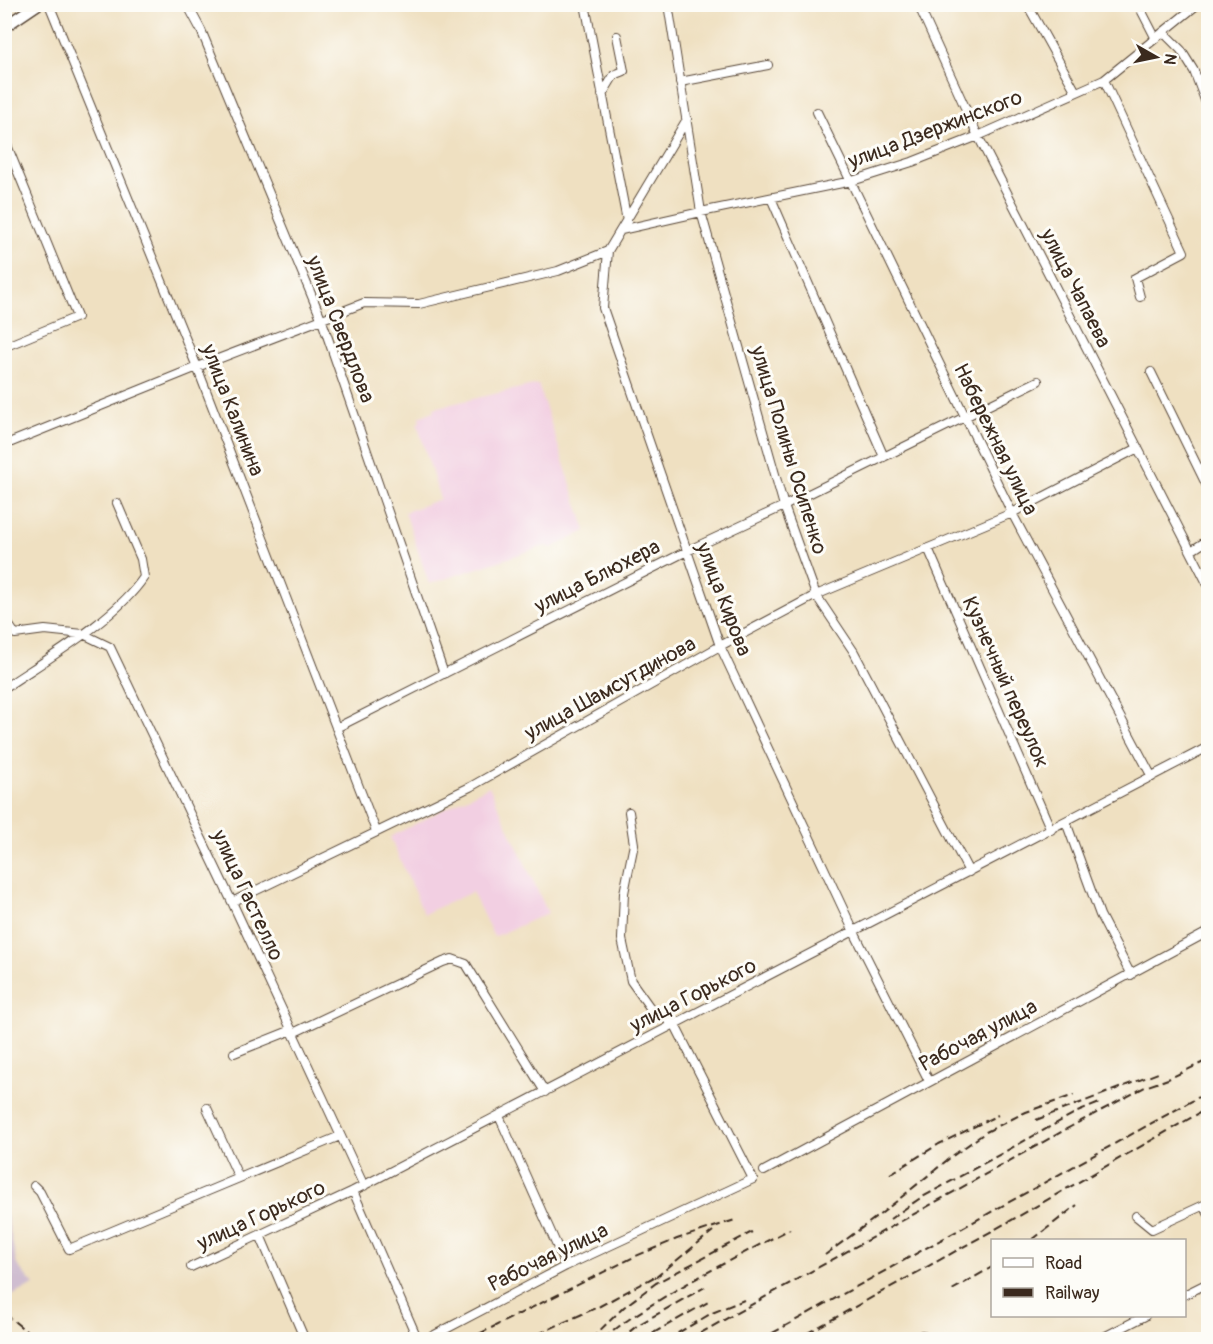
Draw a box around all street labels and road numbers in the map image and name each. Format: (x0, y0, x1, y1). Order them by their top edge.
street label: улица Дзержинского (843, 84, 1026, 175)
street label: улица Чапаева (1034, 223, 1117, 352)
street label: улица Свердлова (300, 251, 381, 407)
street label: улица Калинина (195, 339, 270, 480)
street label: улица Полины Осипенко (744, 342, 833, 558)
street label: Набережная улица (947, 359, 1044, 520)
street label: улица Блюхера (529, 533, 665, 620)
street label: улица Кирова (689, 538, 758, 660)
street label: Кузнечный переулок (956, 592, 1055, 772)
street label: улица Шамсутдинова (519, 630, 701, 747)
street label: улица Гастелло (205, 825, 290, 965)
street label: улица Горького (625, 952, 761, 1039)
street label: Рабочая улица (915, 993, 1042, 1078)
street label: улица Горького (192, 1174, 330, 1257)
street label: Рабочая улица (484, 1217, 613, 1298)

